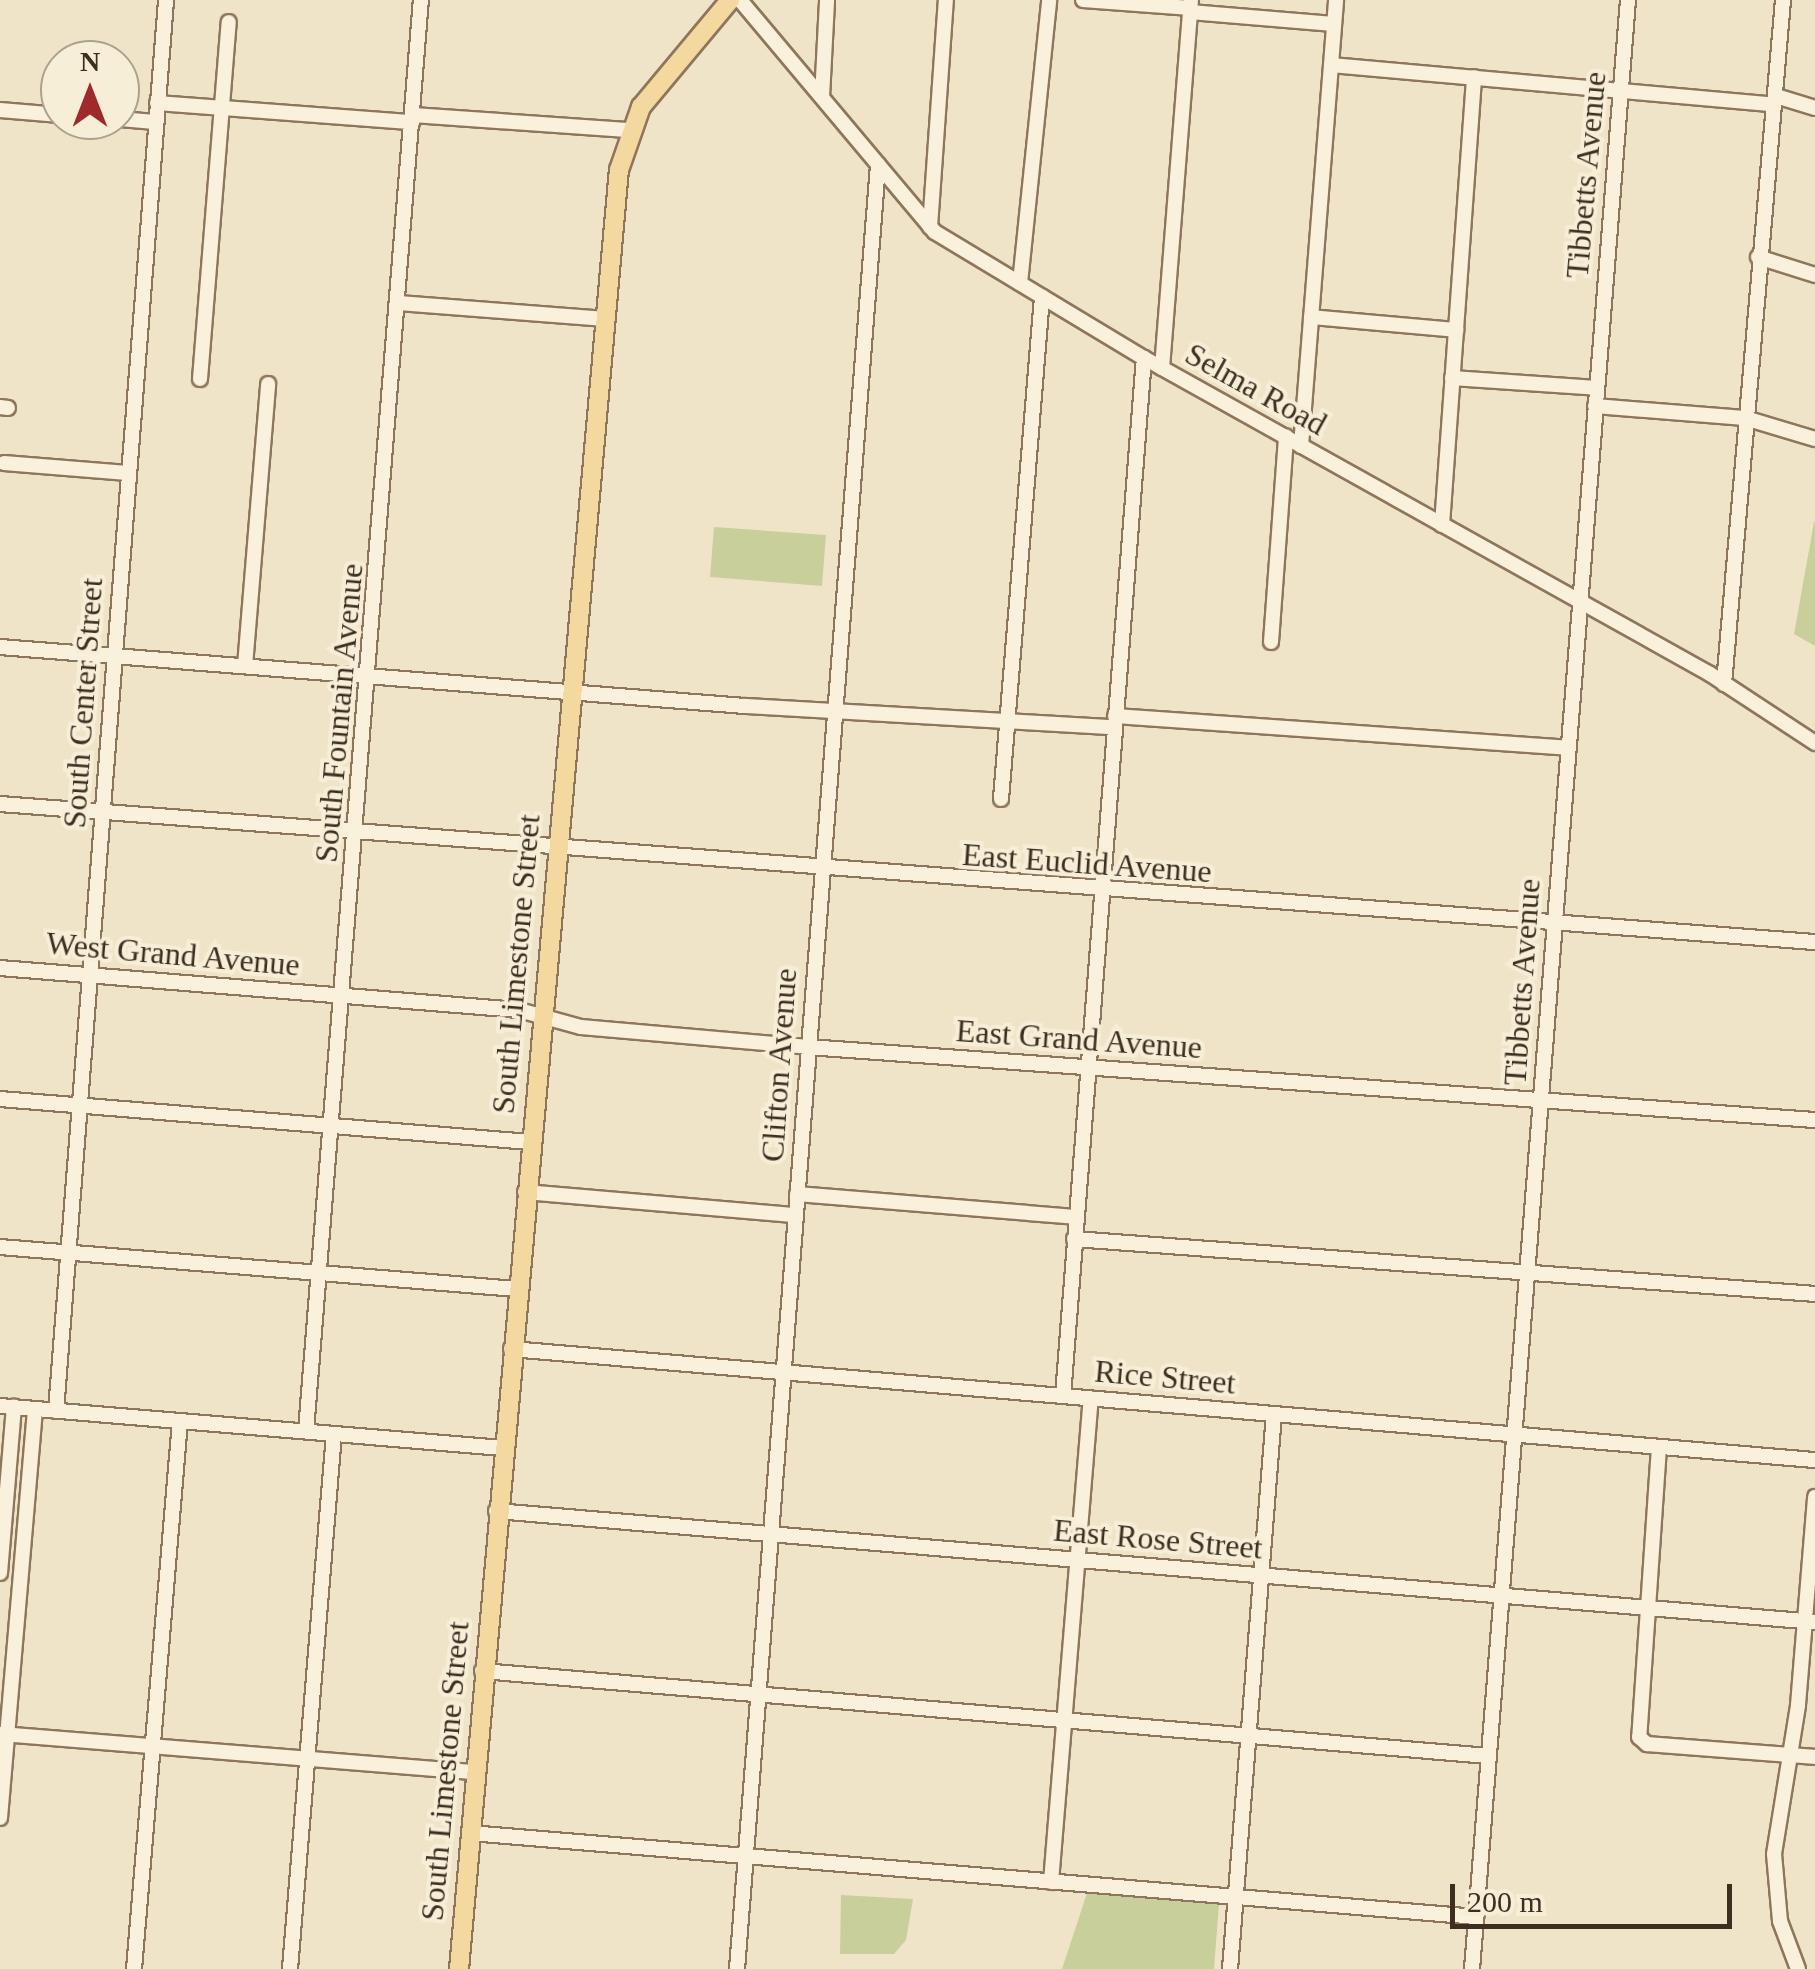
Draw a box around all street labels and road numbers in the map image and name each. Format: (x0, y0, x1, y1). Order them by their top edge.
street label: Tibbetts Avenue (1558, 69, 1614, 281)
street label: Selma Road (1179, 335, 1333, 443)
street label: South Fountain Avenue (307, 561, 371, 865)
street label: South Center Street (55, 577, 111, 829)
street label: South Limestone Street (484, 813, 548, 1115)
street label: East Euclid Avenue (960, 835, 1214, 891)
street label: Tibbetts Avenue (1496, 876, 1548, 1088)
street label: West Grand Avenue (44, 924, 302, 984)
street label: Clifton Avenue (753, 966, 805, 1164)
street label: East Grand Avenue (954, 1011, 1204, 1067)
street label: Rice Street (1093, 1352, 1237, 1402)
street label: East Rose Street (1052, 1511, 1264, 1567)
street label: South Limestone Street (413, 1620, 477, 1922)

